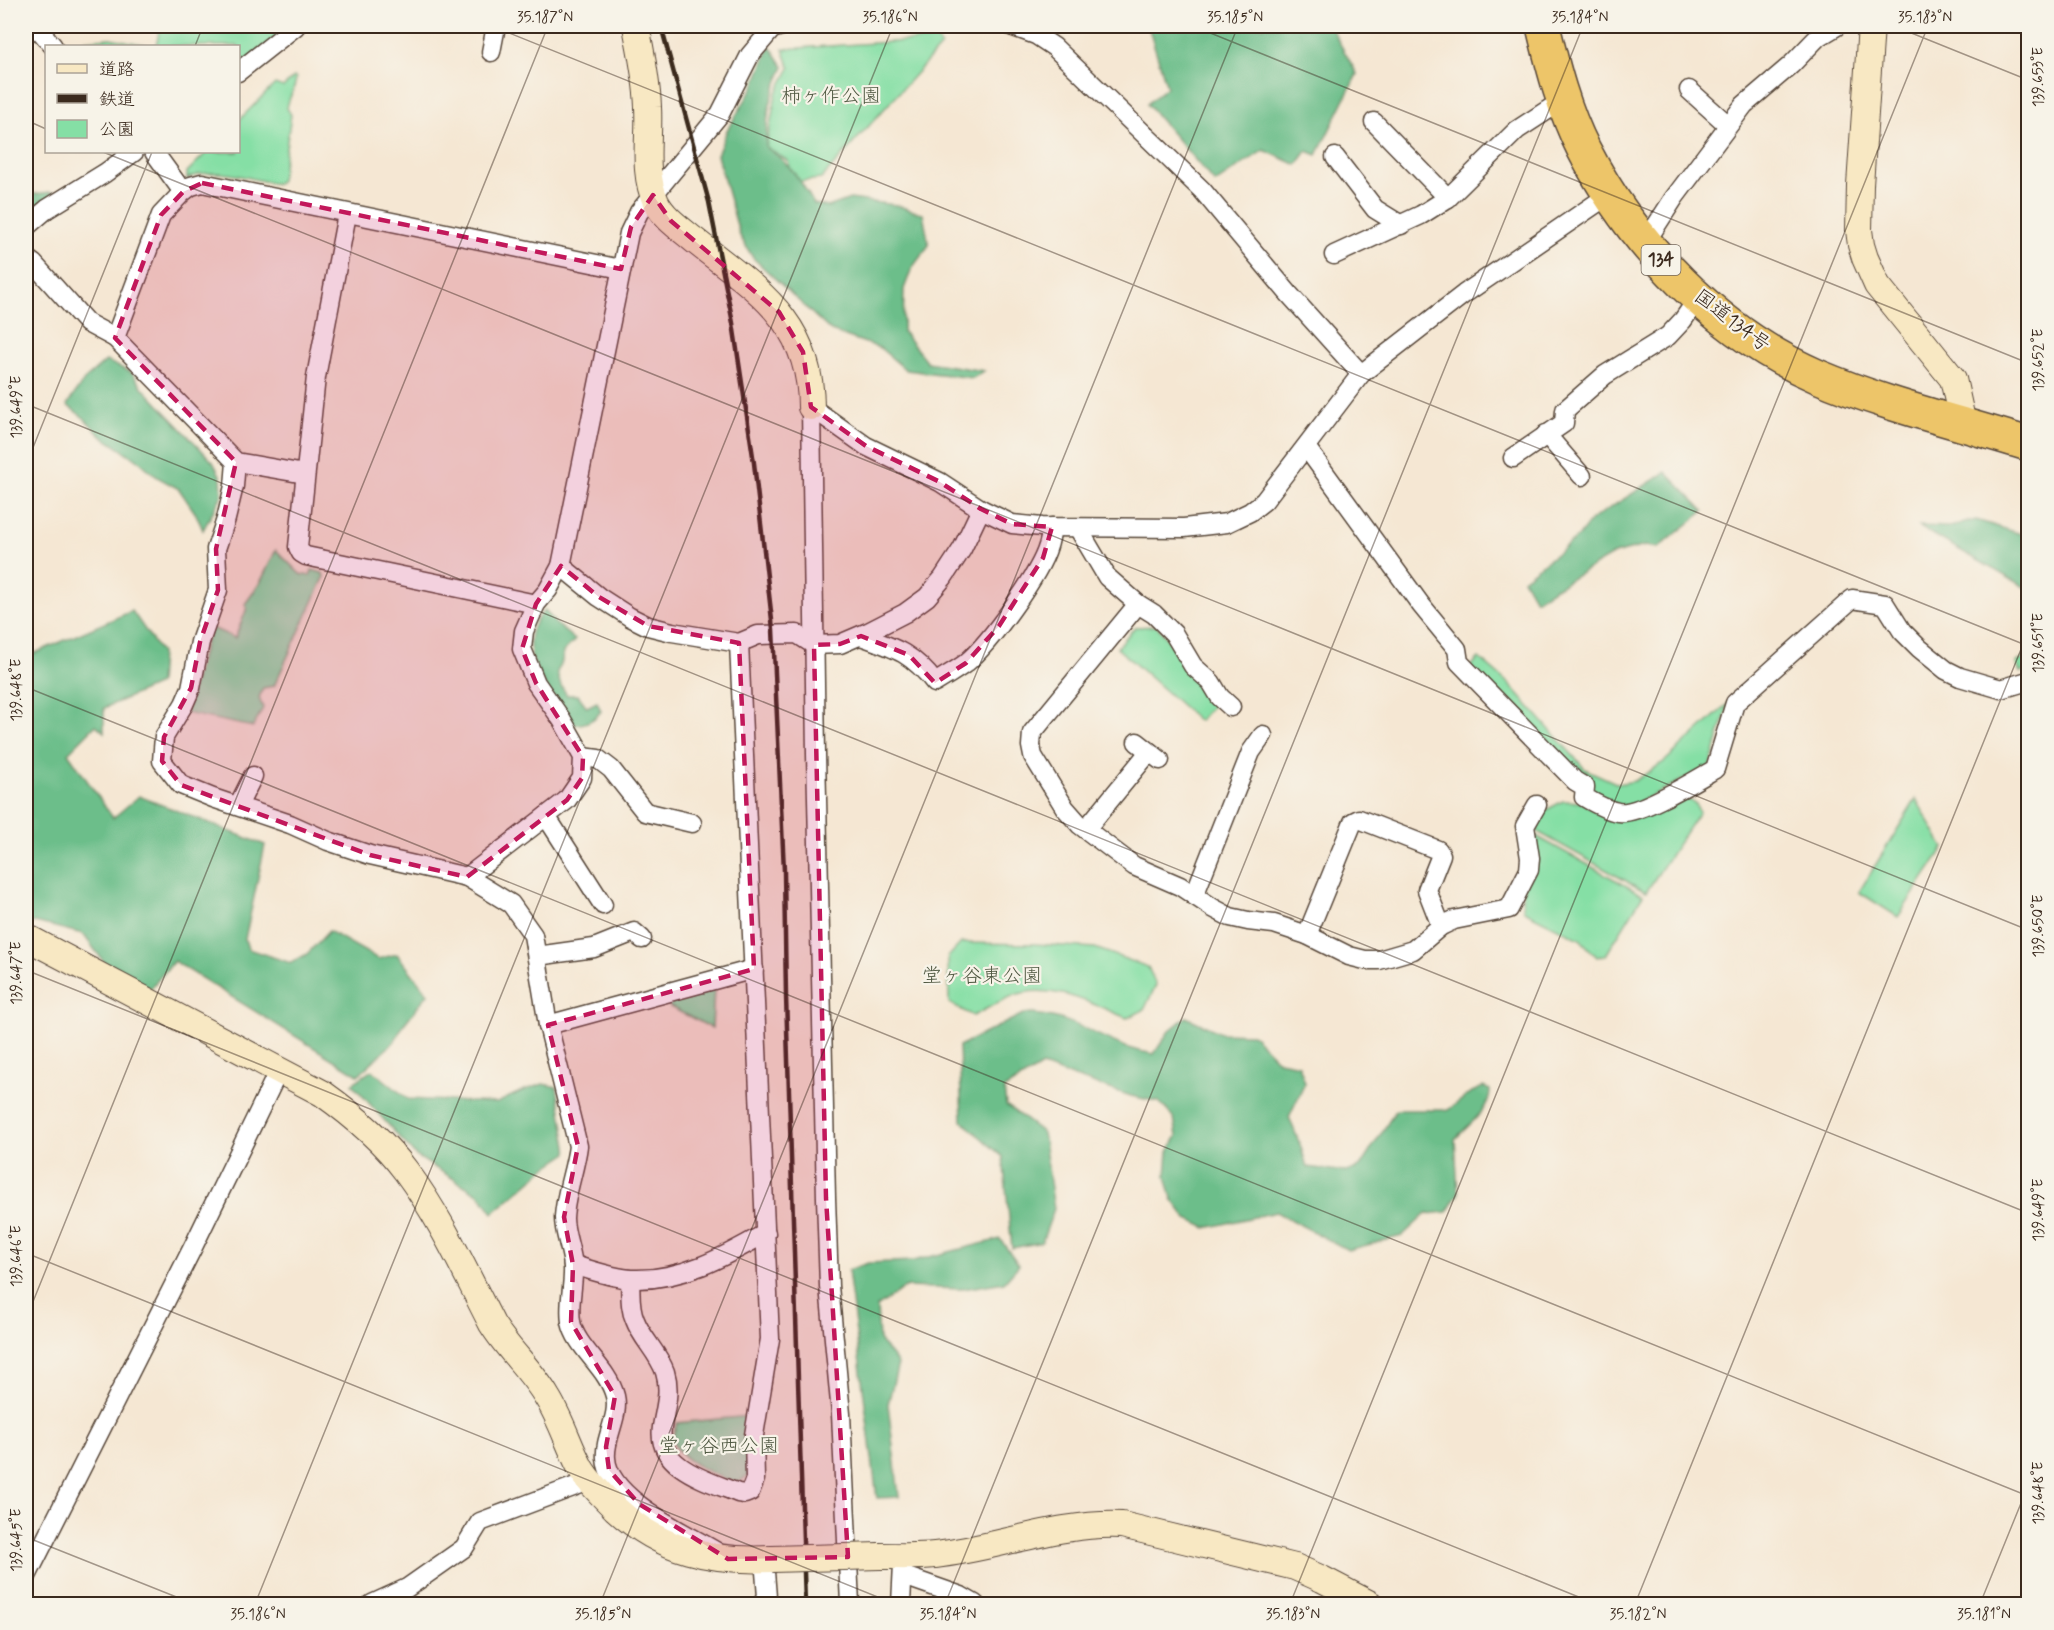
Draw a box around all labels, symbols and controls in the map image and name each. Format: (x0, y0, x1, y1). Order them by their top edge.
text: 35.187°N (517, 8, 573, 28)
text: 35.186°N (862, 8, 918, 28)
text: 35.185°N (1207, 8, 1263, 28)
text: 35.184°N (1551, 8, 1609, 28)
text: 35.183°N (1898, 8, 1952, 28)
legend (45, 45, 240, 153)
text: 139.653°E (2029, 47, 2049, 107)
text: 道路 (99, 58, 135, 82)
park label: 柿ヶ作公園 (781, 83, 881, 110)
text: 鉄道 (99, 88, 135, 112)
text: 公園 (99, 118, 135, 142)
road number: 134 (1642, 245, 1680, 275)
street label: 国道134号 (1688, 283, 1776, 359)
text: 139.652°E (2029, 328, 2049, 391)
text: 139.649°E (7, 375, 27, 438)
text: 139.651°E (2029, 613, 2049, 673)
text: 139.648°E (7, 658, 27, 722)
text: 139.650°E (2029, 894, 2049, 958)
text: 139.647°E (7, 941, 27, 1005)
park label: 堂ヶ谷東公園 (922, 963, 1042, 990)
text: 139.649°E (2029, 1178, 2049, 1241)
text: 139.646°E (7, 1225, 27, 1287)
park label: 堂ヶ谷西公園 (659, 1433, 779, 1460)
text: 139.648°E (2029, 1461, 2049, 1525)
text: 139.645°E (7, 1508, 27, 1572)
text: 35.186°N (230, 1605, 286, 1625)
text: 35.185°N (575, 1605, 631, 1625)
text: 35.184°N (919, 1605, 977, 1625)
text: 35.183°N (1266, 1605, 1320, 1625)
text: 35.182°N (1609, 1605, 1667, 1625)
text: 35.181°N (1957, 1605, 2011, 1625)

